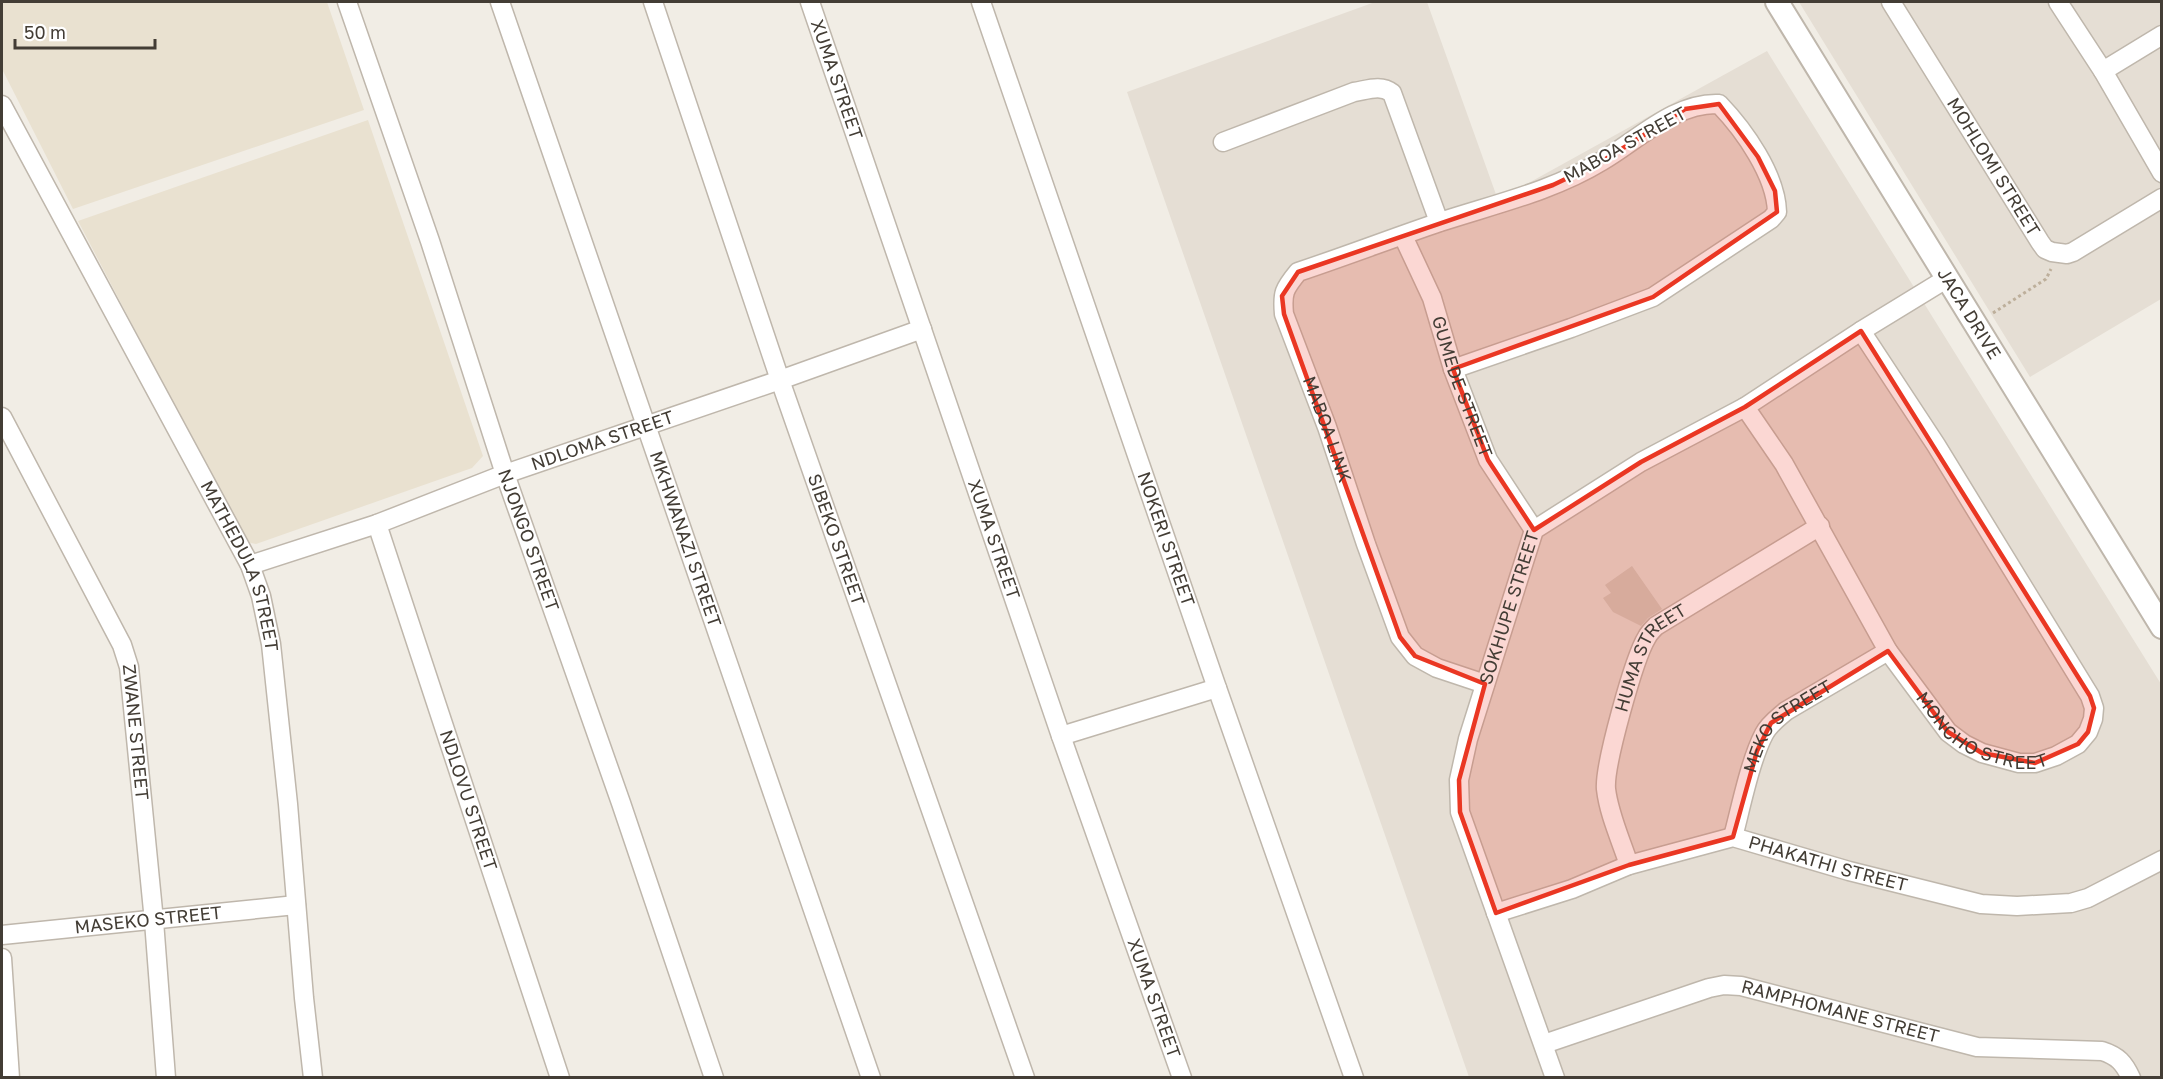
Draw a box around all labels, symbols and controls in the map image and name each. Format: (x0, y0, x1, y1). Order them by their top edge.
scale bar (15, 12, 154, 50)
street label: XUMA STREET (807, 16, 868, 142)
text: 50 m (24, 21, 66, 43)
street label: MOHLOMI STREET (1943, 93, 2045, 240)
street label: MABOA STREET (1559, 101, 1690, 187)
street label: JACA DRIVE (1933, 263, 2006, 363)
street label: GUMEDE STREET (1428, 313, 1498, 460)
street label: MABOA LINK (1299, 373, 1357, 485)
street label: NDLOMA STREET (528, 405, 676, 474)
street label: MKHWANAZI STREET (646, 448, 727, 630)
street label: NJONGO STREET (494, 466, 564, 614)
street label: NOKERI STREET (1133, 469, 1200, 609)
street label: SIBEKO STREET (804, 471, 870, 608)
street label: MATHEDULA STREET (197, 476, 284, 652)
street label: XUMA STREET (964, 476, 1025, 602)
street label: SOKHUPE STREET (1474, 528, 1543, 687)
street label: HUMA STREET (1609, 598, 1690, 714)
street label: ZWANE STREET (119, 663, 154, 801)
street label: MEKO STREET (1738, 675, 1835, 775)
street label: MONCHO STREET (1912, 687, 2050, 773)
street label: NDLOVU STREET (436, 727, 503, 873)
street label: PHAKATHI STREET (1746, 830, 1910, 895)
street label: MASEKO STREET (73, 901, 223, 938)
street label: XUMA STREET (1124, 935, 1186, 1061)
street label: RAMPHOMANE STREET (1739, 975, 1942, 1047)

